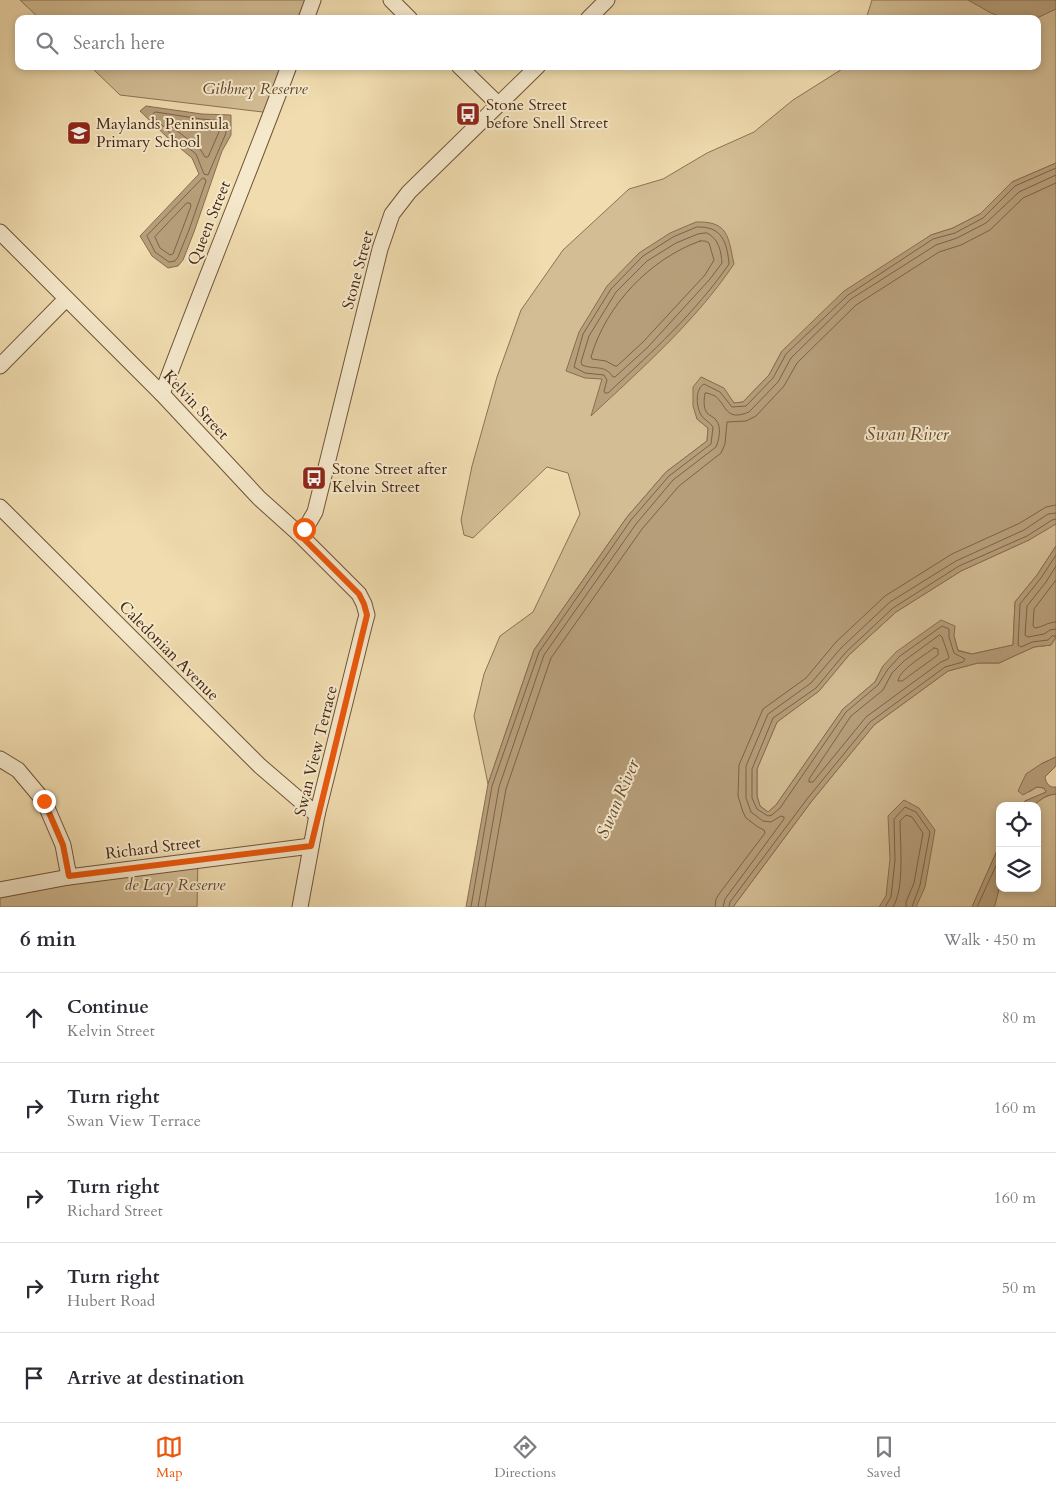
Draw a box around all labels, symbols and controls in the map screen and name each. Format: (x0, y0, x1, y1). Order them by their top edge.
search box (15, 15, 1041, 70)
icon: search (33, 29, 61, 57)
text: Search here (73, 30, 165, 56)
park label: Gibbney Reserve (202, 78, 308, 100)
place label: Stone Street before Snell Street (486, 94, 608, 134)
bus stop icon: Stone Street before Snell Street (455, 101, 481, 127)
place label: Maylands Peninsula Primary School (96, 113, 229, 153)
school or university icon: Maylands Peninsula Primary School (66, 120, 92, 146)
street label: Queen Street (182, 178, 236, 268)
street label: Stone Street (337, 228, 379, 312)
street label: Kelvin Street (158, 365, 234, 445)
water label: Swan River (865, 422, 950, 447)
place label: Stone Street after Kelvin Street (332, 458, 447, 498)
bus stop icon: Stone Street after Kelvin Street (301, 465, 327, 491)
route start (293, 518, 316, 541)
street label: Caledonian Avenue (114, 596, 224, 706)
street label: Swan View Terrace (289, 683, 343, 819)
water label: Swan River (590, 755, 646, 842)
route end (33, 790, 56, 813)
map controls (996, 802, 1041, 892)
button: locate (996, 802, 1041, 847)
street label: Richard Street (104, 831, 202, 865)
button: layers (996, 847, 1041, 892)
park label: de Lacy Reserve (124, 874, 226, 896)
text: 6 min (20, 925, 76, 954)
text: Walk · 450 m (944, 929, 1036, 951)
text: Continue (67, 994, 149, 1020)
icon: ahead (20, 1004, 48, 1032)
text: 80 m (1002, 1007, 1036, 1029)
text: Kelvin Street (67, 1020, 155, 1042)
text: Turn right (67, 1084, 159, 1110)
icon: right (20, 1094, 48, 1122)
text: 160 m (994, 1097, 1036, 1119)
text: Swan View Terrace (67, 1110, 201, 1132)
text: Turn right (67, 1174, 159, 1200)
icon: right (20, 1184, 48, 1212)
text: 160 m (994, 1187, 1036, 1209)
text: Richard Street (67, 1200, 163, 1222)
text: Turn right (67, 1264, 159, 1290)
icon: right (20, 1274, 48, 1302)
text: 50 m (1002, 1277, 1036, 1299)
text: Hubert Road (67, 1290, 155, 1312)
icon: arrive (20, 1364, 48, 1392)
text: Arrive at destination (67, 1365, 244, 1391)
tab: Map (155, 1433, 183, 1482)
tab: Directions (494, 1433, 556, 1482)
tab: Saved (867, 1433, 901, 1482)

